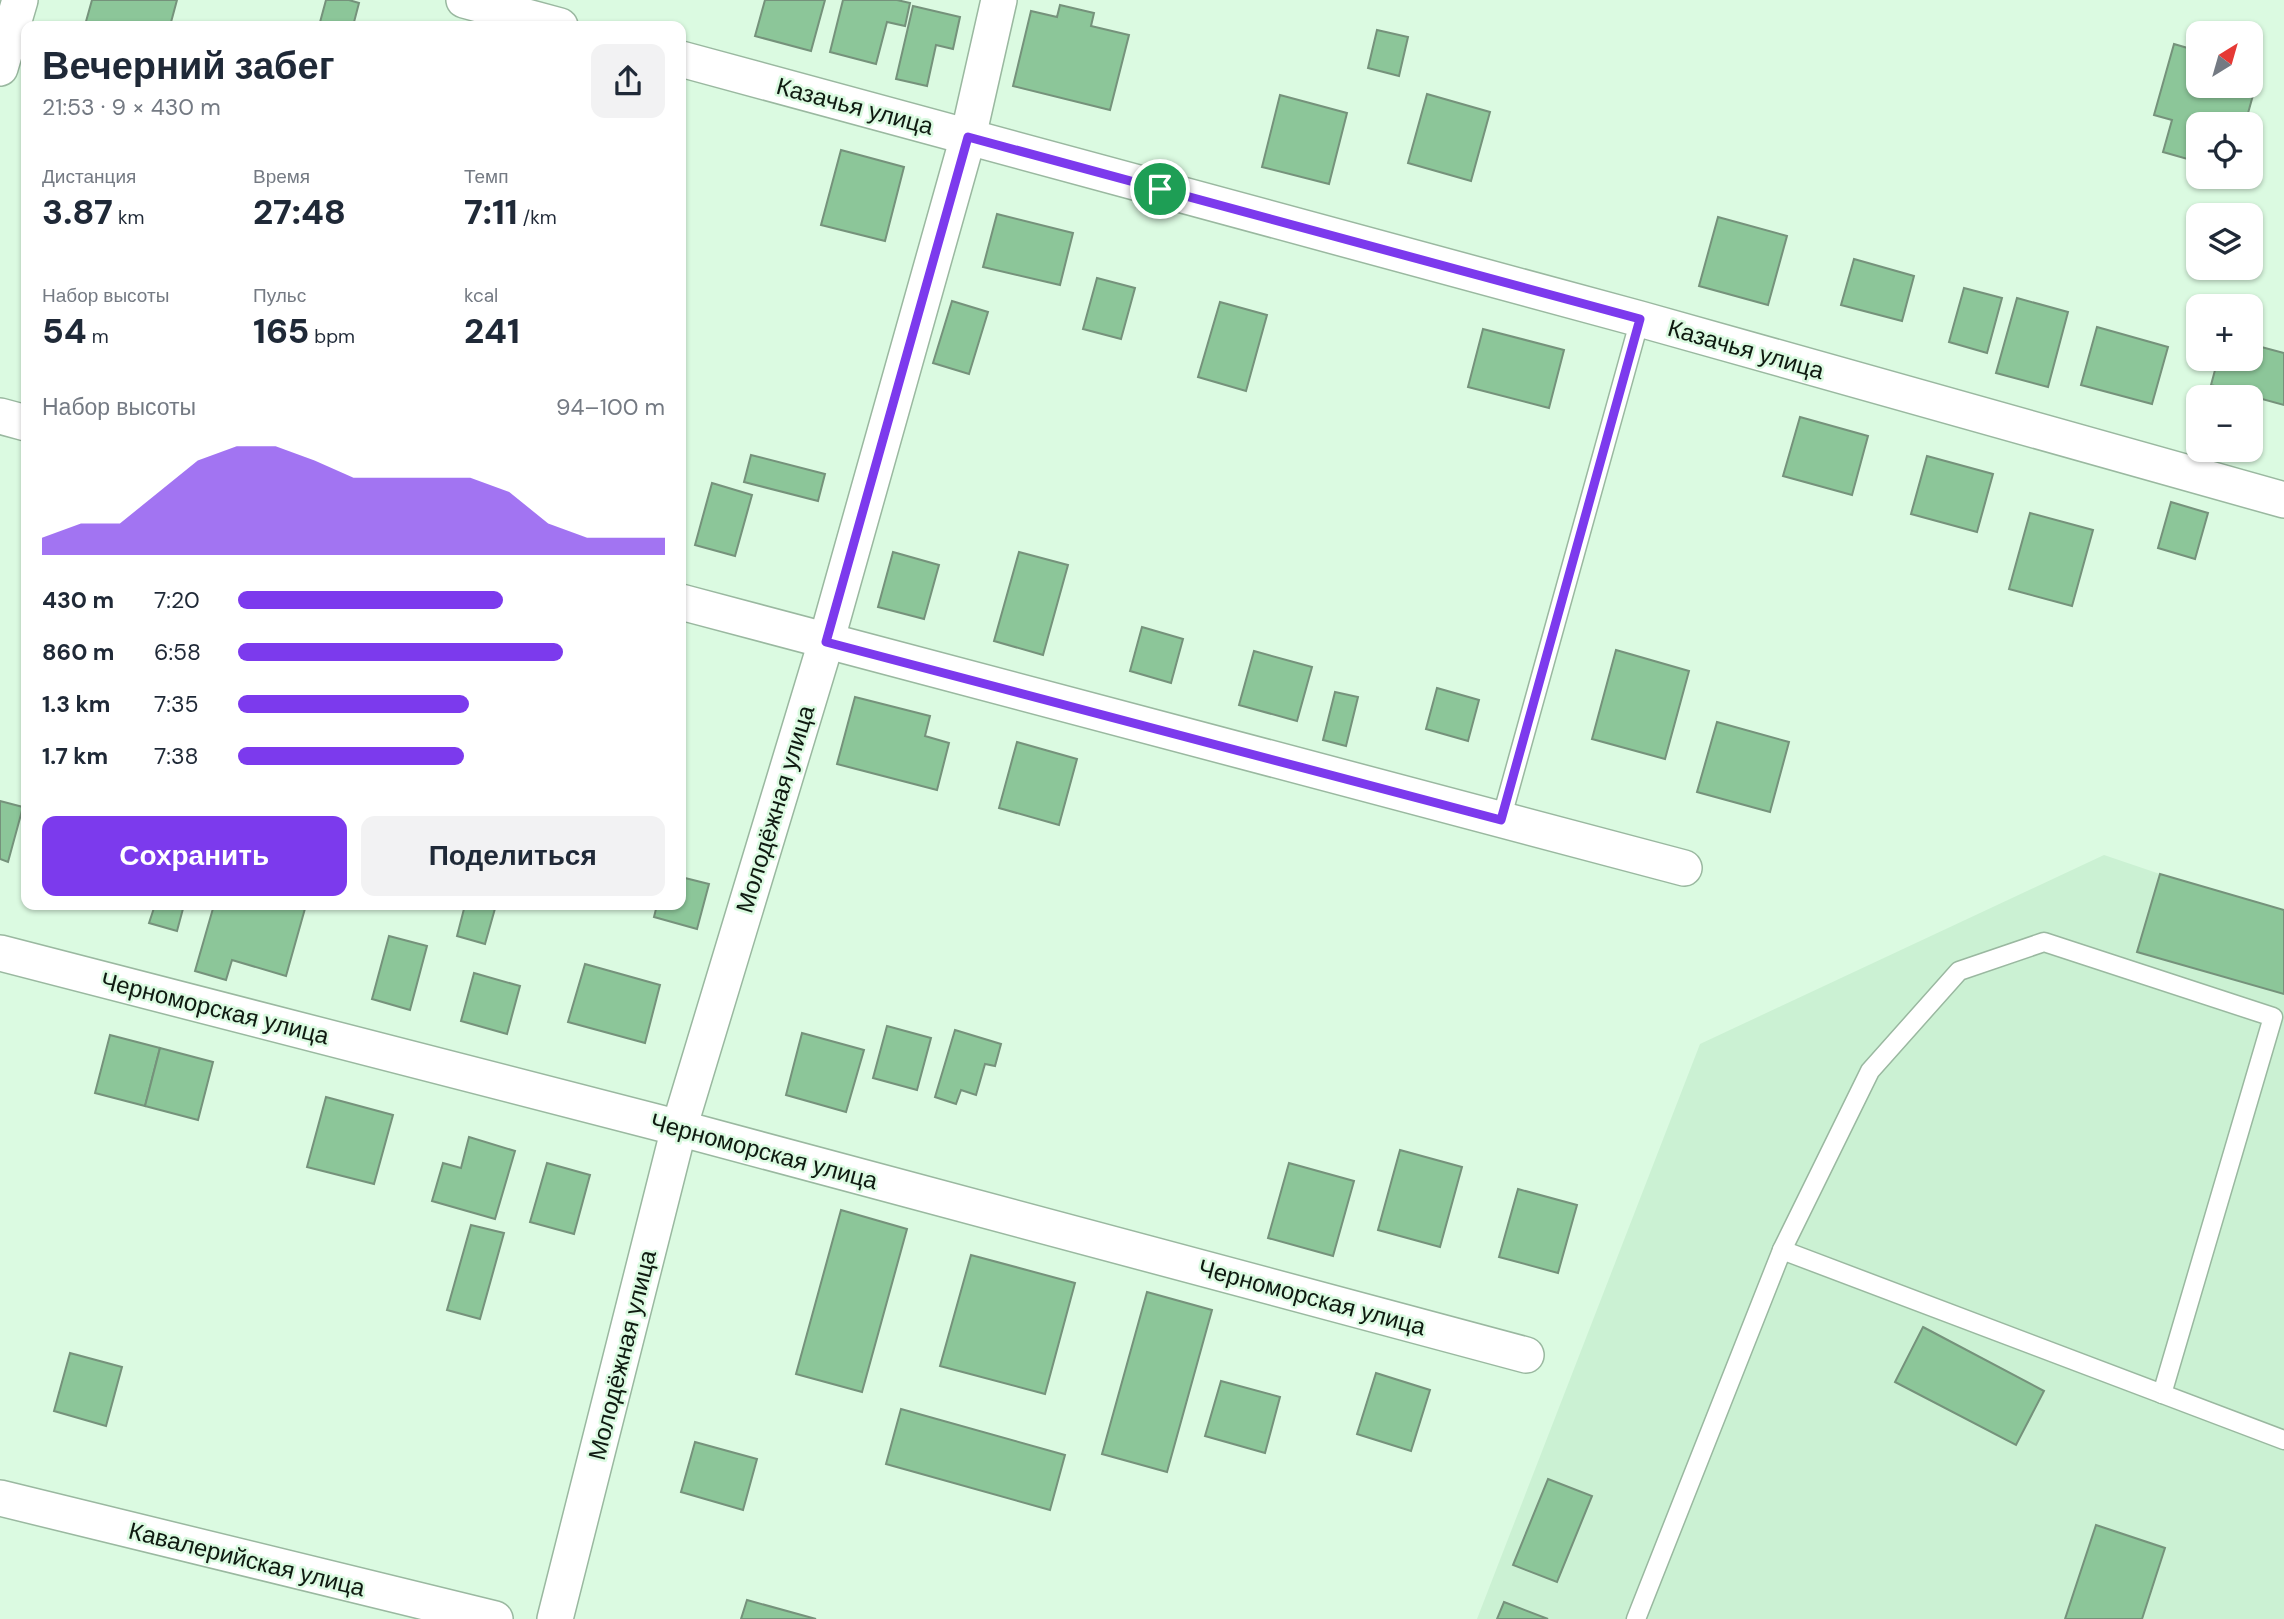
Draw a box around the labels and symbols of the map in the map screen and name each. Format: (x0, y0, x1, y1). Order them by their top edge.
north arrow (2186, 21, 2263, 98)
street label: Казачья улица (773, 70, 938, 142)
pin (1130, 159, 1190, 219)
street label: Казачья улица (1664, 312, 1828, 386)
street label: Молодёжная улица (729, 701, 822, 917)
street label: Черноморская улица (98, 965, 333, 1052)
street label: Черноморская улица (647, 1106, 882, 1196)
street label: Молодёжная улица (581, 1246, 663, 1463)
street label: Черноморская улица (1195, 1252, 1430, 1342)
street label: Кавалерийская улица (126, 1515, 369, 1604)

